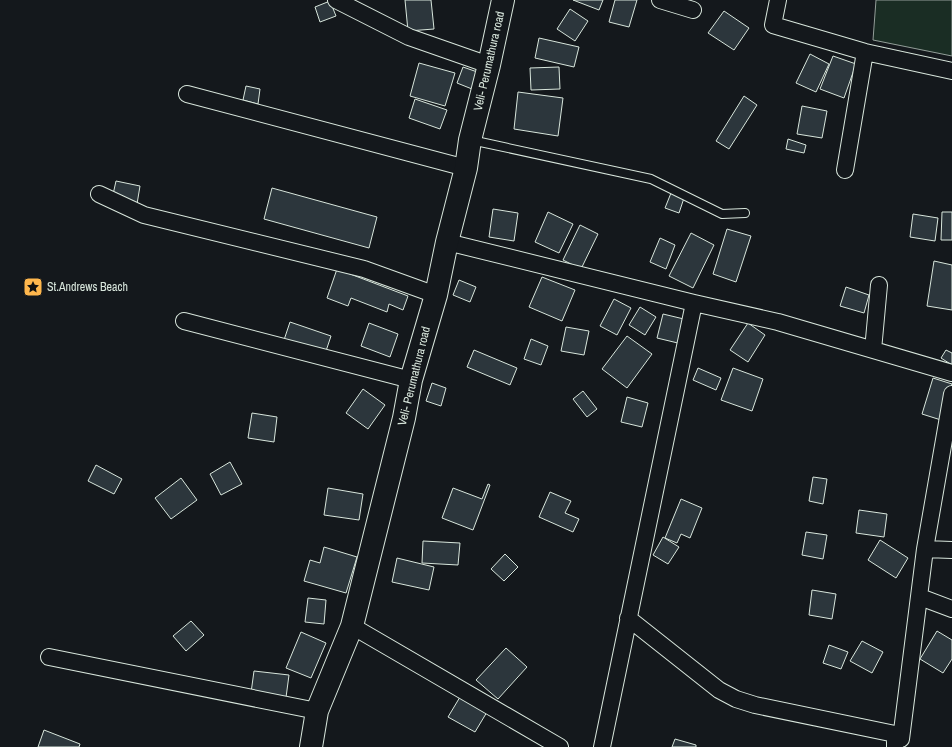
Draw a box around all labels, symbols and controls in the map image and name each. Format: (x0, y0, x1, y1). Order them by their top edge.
street label: Veli- Perumathura road (470, 10, 508, 112)
place icon: St.Andrews Beach (22, 276, 44, 298)
place label: St.Andrews Beach (47, 279, 128, 295)
street label: Veli- Perumathura road (394, 325, 434, 427)

